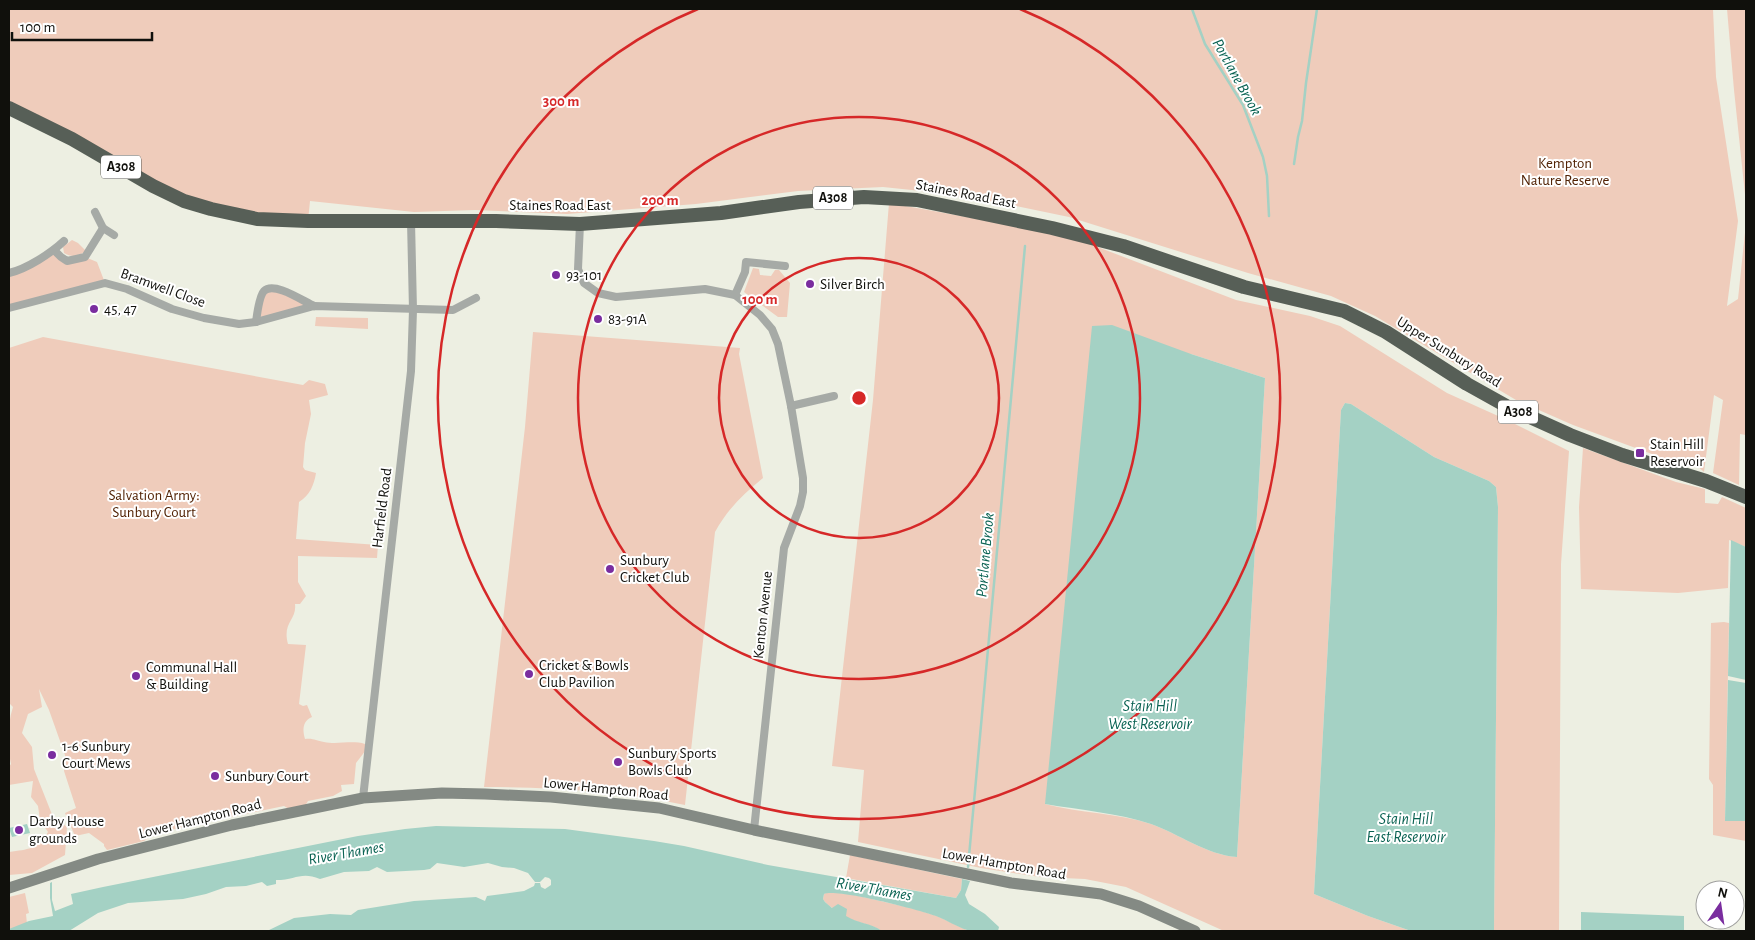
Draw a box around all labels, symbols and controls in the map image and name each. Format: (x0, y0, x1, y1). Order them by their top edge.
scale bar (12, 10, 152, 42)
text: 100 m (20, 20, 55, 35)
water label: Portlane Brook (1209, 36, 1265, 118)
text: 300 m (543, 94, 579, 109)
road number: A308 (101, 156, 141, 178)
park label: Kempton Nature Reserve (1521, 156, 1609, 188)
street label: Staines Road East (915, 177, 1018, 211)
road number: A308 (813, 187, 853, 210)
text: 200 m (641, 193, 679, 208)
street label: Staines Road East (509, 198, 611, 213)
street label: Bramwell Close (119, 266, 208, 310)
place label: 93-101 (566, 268, 602, 283)
marker: 93-101 (550, 269, 562, 281)
place label: Silver Birch (820, 277, 885, 292)
marker: Silver Birch (804, 278, 816, 290)
text: 100 m (742, 292, 778, 307)
place label: 45, 47 (104, 302, 137, 317)
marker: 45, 47 (88, 303, 100, 315)
place label: 83-91A (608, 312, 647, 327)
marker: 83-91A (592, 313, 604, 325)
street label: Upper Sunbury Road (1394, 314, 1504, 390)
centre of rings (850, 389, 868, 407)
road number: A308 (1498, 401, 1538, 424)
place label: Stain Hill Reservoir (1650, 437, 1704, 469)
marker: Stain Hill Reservoir (1634, 447, 1646, 459)
street label: Harfield Road (370, 467, 394, 549)
park label: Salvation Army: Sunbury Court (108, 488, 200, 520)
water label: Portlane Brook (973, 512, 997, 598)
place label: Sunbury Cricket Club (620, 553, 690, 585)
marker: Sunbury Cricket Club (604, 563, 616, 575)
street label: Kenton Avenue (751, 570, 775, 660)
place label: Cricket & Bowls Club Pavilion (539, 658, 629, 690)
place label: Communal Hall & Building (146, 660, 237, 692)
marker: Cricket & Bowls Club Pavilion (523, 668, 535, 680)
marker: Communal Hall & Building (130, 670, 142, 682)
water label: Stain Hill West Reservoir (1108, 698, 1193, 732)
place label: 1-6 Sunbury Court Mews (62, 739, 131, 771)
place label: Sunbury Sports Bowls Club (628, 746, 717, 778)
marker: 1-6 Sunbury Court Mews (46, 749, 58, 761)
marker: Sunbury Sports Bowls Club (612, 756, 624, 768)
place label: Sunbury Court (225, 769, 309, 784)
marker: Sunbury Court (209, 770, 221, 782)
street label: Lower Hampton Road (543, 775, 669, 803)
street label: Lower Hampton Road (137, 796, 263, 841)
water label: Stain Hill East Reservoir (1367, 811, 1446, 845)
place label: Darby House grounds (29, 814, 104, 846)
marker: Darby House grounds (13, 824, 25, 836)
water label: River Thames (307, 838, 385, 868)
street label: Lower Hampton Road (941, 846, 1067, 882)
water label: River Thames (835, 874, 913, 904)
north arrow (1695, 880, 1745, 930)
text: N (1716, 885, 1729, 901)

